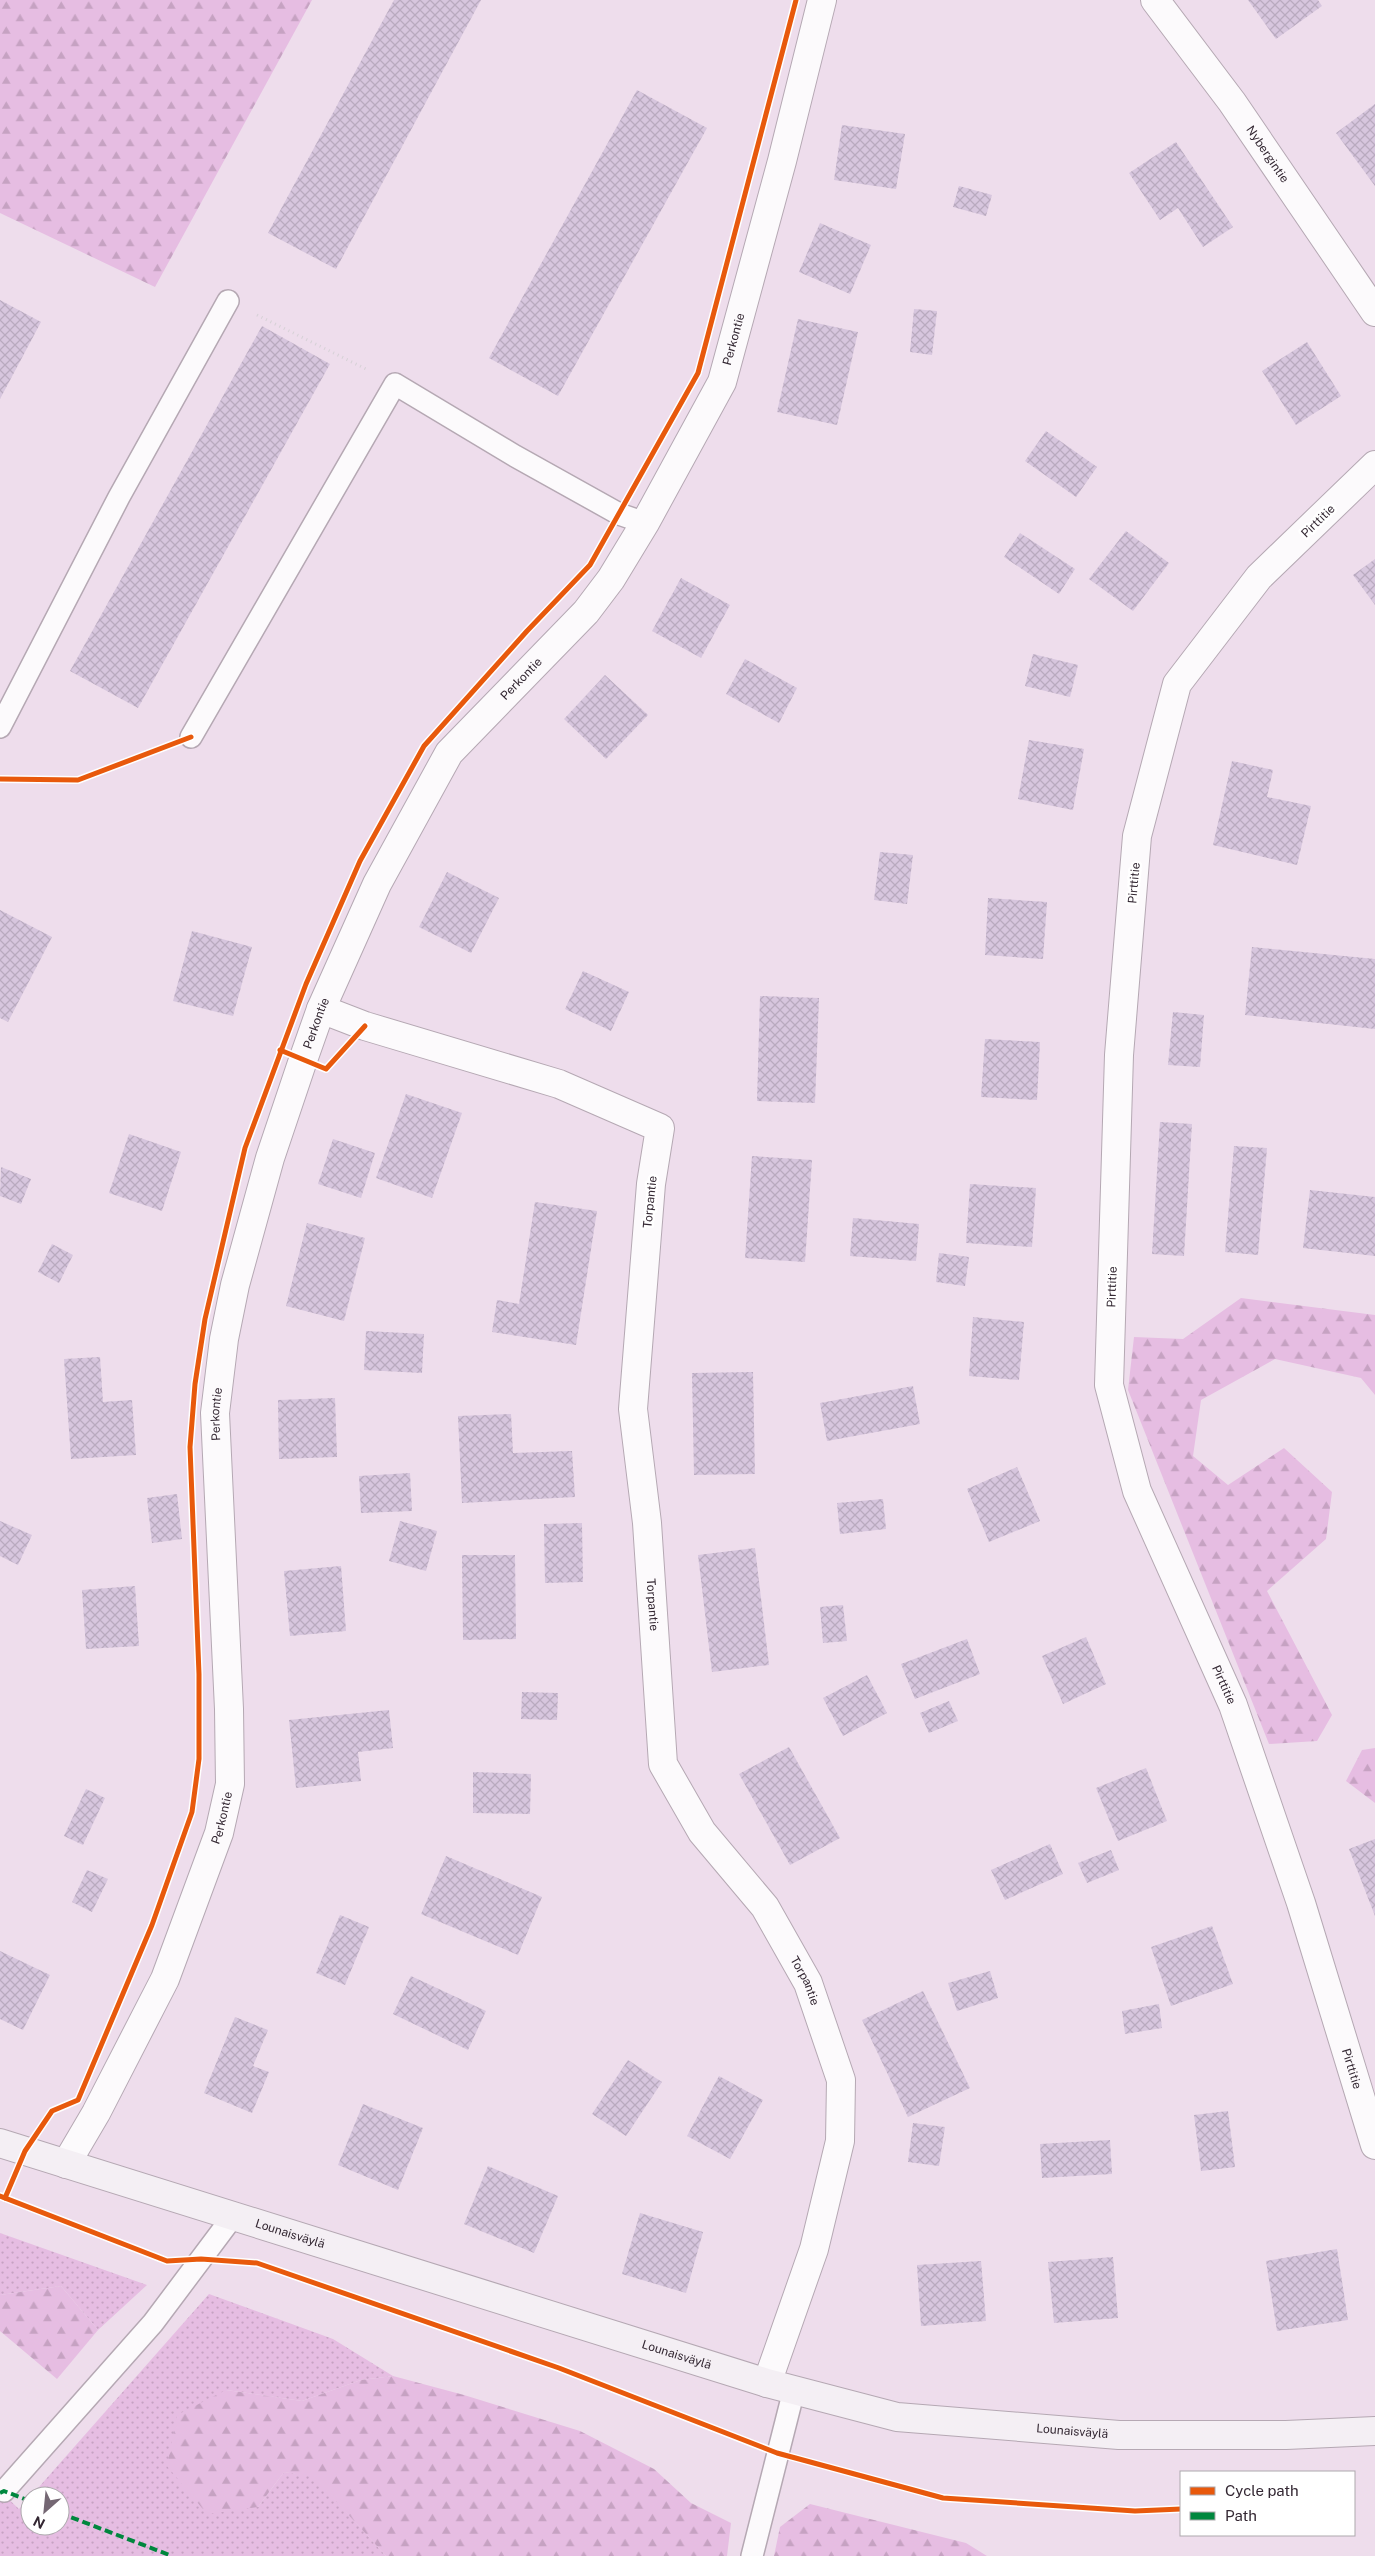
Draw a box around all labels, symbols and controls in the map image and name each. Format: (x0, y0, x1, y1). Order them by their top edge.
street label: Nybergintie (1243, 123, 1292, 185)
street label: Perkontie (720, 311, 747, 367)
street label: Pirttitie (1298, 501, 1338, 540)
street label: Perkontie (498, 655, 545, 703)
street label: Pirttitie (1125, 862, 1143, 904)
street label: Perkontie (301, 995, 332, 1051)
street label: Torpantie (640, 1175, 660, 1229)
street label: Pirttitie (1104, 1266, 1120, 1308)
street label: Perkontie (208, 1387, 225, 1441)
street label: Torpantie (644, 1578, 661, 1632)
street label: Pirttitie (1209, 1663, 1239, 1707)
street label: Perkontie (209, 1790, 235, 1846)
street label: Torpantie (787, 1954, 822, 2007)
street label: Pirttitie (1339, 2047, 1364, 2091)
street label: Lounaisväylä (254, 2216, 327, 2251)
street label: Lounaisväylä (640, 2337, 713, 2372)
street label: Lounaisväylä (1036, 2421, 1109, 2441)
legend (1180, 2471, 1355, 2536)
text: Cycle path (1225, 2482, 1299, 2499)
north arrow (20, 2486, 70, 2536)
text: Path (1225, 2507, 1257, 2524)
text: N (31, 2513, 48, 2532)

